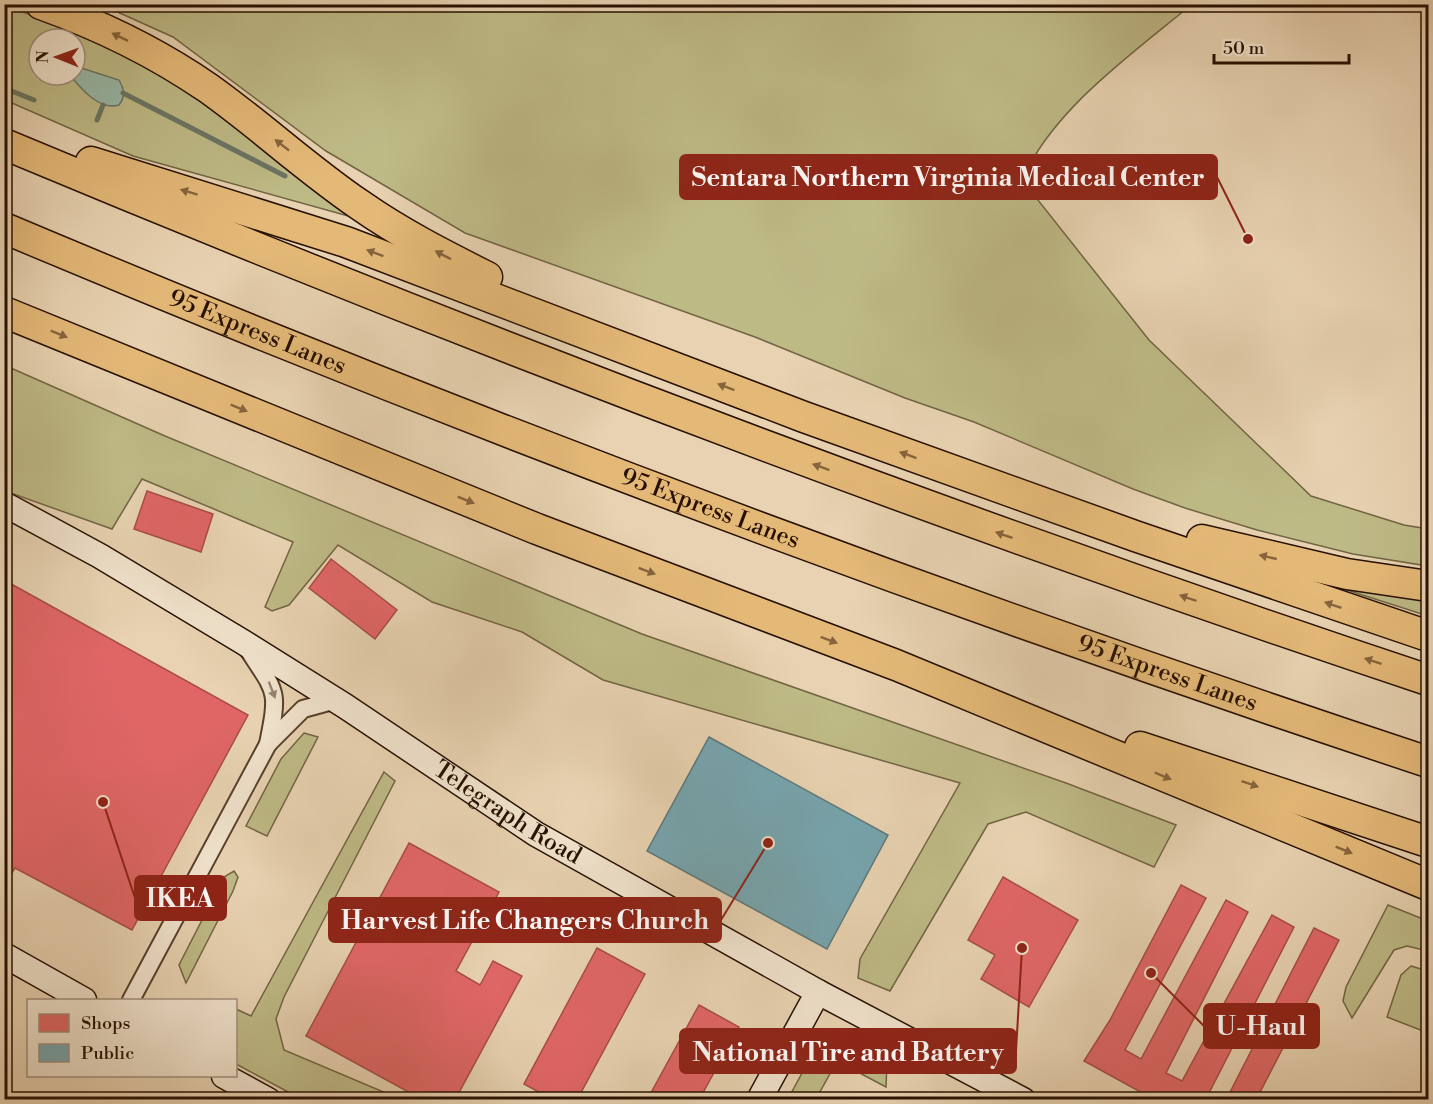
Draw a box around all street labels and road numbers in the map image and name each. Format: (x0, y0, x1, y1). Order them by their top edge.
street label: 95 Express Lanes (164, 283, 350, 382)
street label: 95 Express Lanes (617, 462, 804, 556)
street label: 95 Express Lanes (1073, 629, 1261, 719)
street label: Telegraph Road (427, 754, 587, 872)

